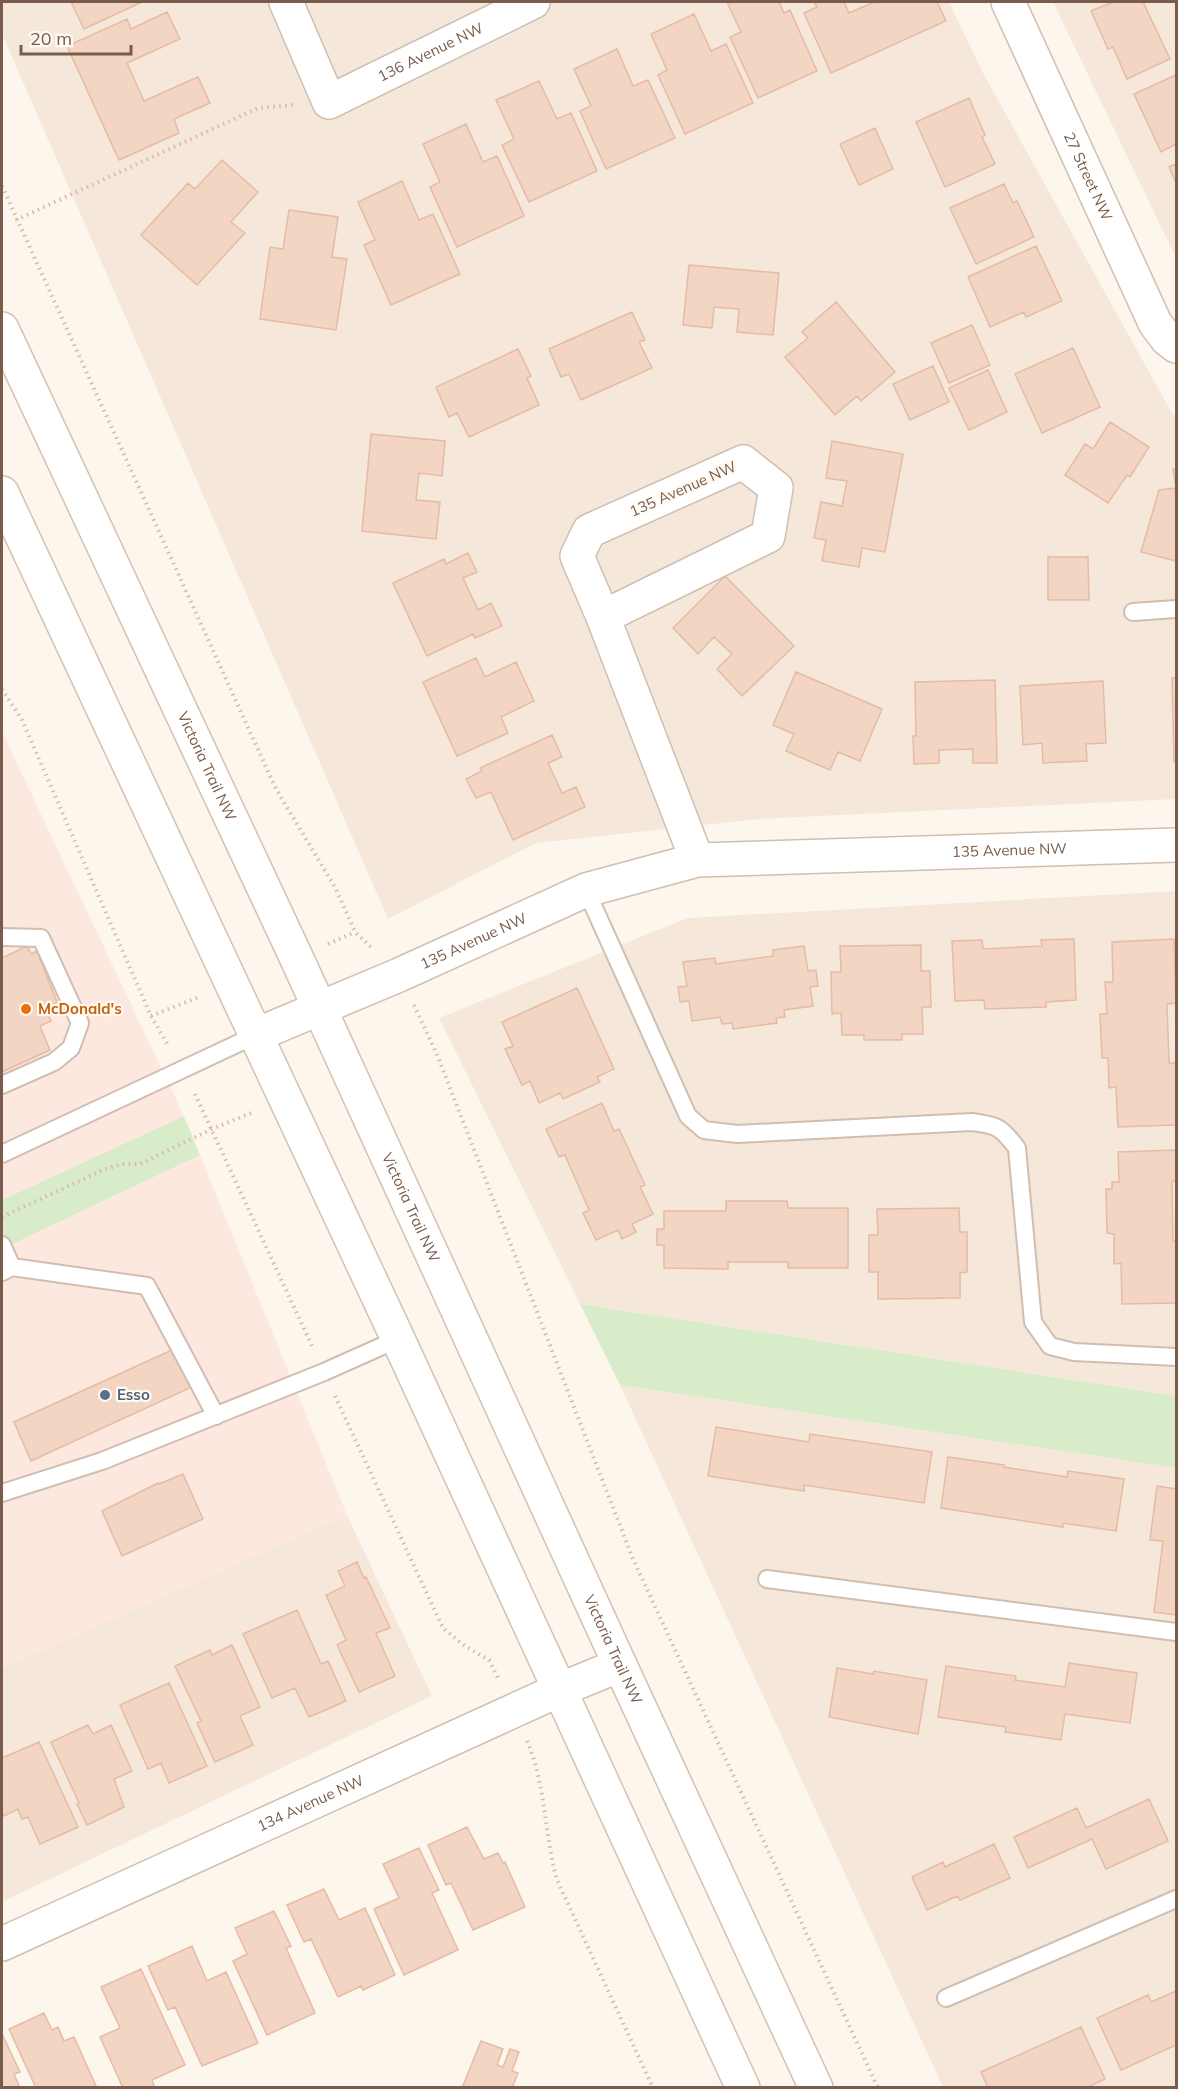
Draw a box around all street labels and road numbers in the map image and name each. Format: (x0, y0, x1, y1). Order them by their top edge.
street label: 136 Avenue NW (375, 18, 487, 86)
street label: 27 Street NW (1060, 129, 1117, 224)
street label: 135 Avenue NW (626, 456, 739, 521)
street label: Victoria Trail NW (174, 709, 241, 824)
street label: 135 Avenue NW (952, 838, 1067, 861)
street label: 135 Avenue NW (417, 908, 530, 973)
street label: Victoria Trail NW (378, 1150, 445, 1265)
street label: Victoria Trail NW (580, 1591, 647, 1707)
street label: 134 Avenue NW (254, 1770, 367, 1835)

